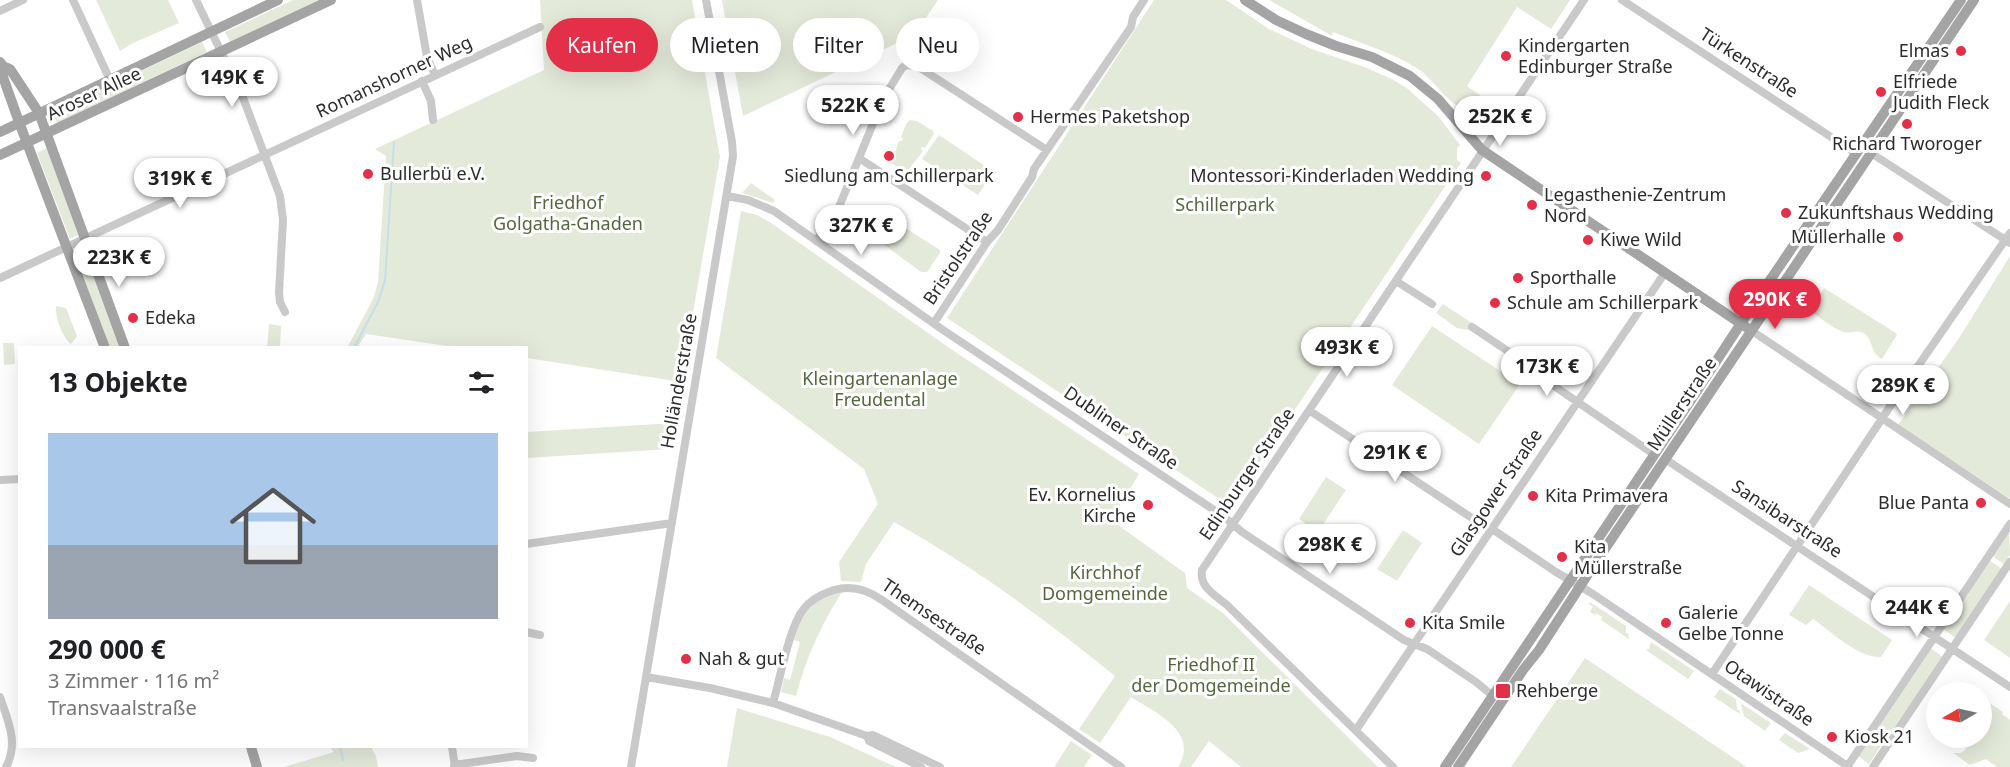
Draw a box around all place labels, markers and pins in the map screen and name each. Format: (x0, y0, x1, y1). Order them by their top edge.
place label: Kindergarten Edinburger Straße (1518, 33, 1673, 78)
place label: Elmas (1899, 38, 1949, 62)
marker: Elmas (1954, 44, 1968, 58)
marker: Kindergarten Edinburger Straße (1499, 49, 1513, 63)
pin: 149K € (183, 57, 281, 108)
place label: Elfriede Judith Fleck (1891, 69, 1990, 114)
pin: 522K € (804, 85, 902, 136)
marker: Elfriede Judith Fleck (1874, 85, 1888, 99)
pin: 252K € (1451, 96, 1549, 147)
place label: Hermes Paketshop (1030, 104, 1190, 128)
marker: Hermes Paketshop (1011, 110, 1025, 124)
marker: Richard Tworoger (1900, 117, 1914, 131)
place label: Richard Tworoger (1832, 131, 1982, 155)
marker: Siedlung am Schillerpark (882, 149, 896, 163)
pin: 319K € (131, 158, 229, 209)
place label: Bullerbü e.V. (380, 161, 485, 185)
place label: Siedlung am Schillerpark (784, 163, 994, 187)
place label: Montessori-Kinderladen Wedding (1190, 163, 1474, 187)
marker: Bullerbü e.V. (361, 167, 375, 181)
marker: Montessori-Kinderladen Wedding (1479, 169, 1493, 183)
place label: Legasthenie-Zentrum Nord (1544, 182, 1726, 227)
marker: Legasthenie-Zentrum Nord (1525, 198, 1539, 212)
place label: Zukunftshaus Wedding (1798, 200, 1994, 224)
pin: 327K € (812, 205, 910, 256)
marker: Zukunftshaus Wedding (1779, 206, 1793, 220)
place label: Müllerhalle (1791, 224, 1886, 248)
place label: Kiwe Wild (1600, 227, 1682, 251)
marker: Müllerhalle (1891, 230, 1905, 244)
marker: Kiwe Wild (1581, 233, 1595, 247)
pin: 223K € (70, 237, 168, 288)
place label: Sporthalle (1530, 265, 1616, 289)
marker: Sporthalle (1511, 271, 1525, 285)
pin: 290K € (1726, 279, 1824, 330)
place label: Schule am Schillerpark (1507, 290, 1699, 314)
marker: Schule am Schillerpark (1488, 296, 1502, 310)
place label: Edeka (145, 305, 196, 329)
marker: Edeka (126, 311, 140, 325)
pin: 493K € (1298, 327, 1396, 378)
pin: 173K € (1498, 346, 1596, 397)
pin: 289K € (1854, 365, 1952, 416)
pin: 291K € (1346, 432, 1444, 483)
place label: Ev. Kornelius Kirche (1028, 482, 1136, 527)
place label: Kita Primavera (1545, 483, 1668, 507)
marker: Kita Primavera (1526, 489, 1540, 503)
place label: Blue Panta (1878, 490, 1969, 514)
marker: Blue Panta (1974, 496, 1988, 510)
marker: Ev. Kornelius Kirche (1141, 498, 1155, 512)
pin: 298K € (1281, 524, 1379, 575)
place label: Kita Müllerstraße (1574, 534, 1682, 579)
marker: Kita Müllerstraße (1555, 550, 1569, 564)
pin: 244K € (1868, 587, 1966, 638)
place label: Galerie Gelbe Tonne (1678, 600, 1784, 645)
place label: Kita Smile (1422, 610, 1505, 634)
marker: Kita Smile (1403, 616, 1417, 630)
marker: Galerie Gelbe Tonne (1659, 616, 1673, 630)
place label: Nah & gut (698, 646, 785, 670)
marker: Nah & gut (679, 652, 693, 666)
place label: Rehberge (1516, 678, 1598, 702)
marker: Rehberge (1494, 682, 1512, 700)
place label: Kiosk 21 (1844, 724, 1914, 748)
marker: Kiosk 21 (1825, 730, 1839, 744)

